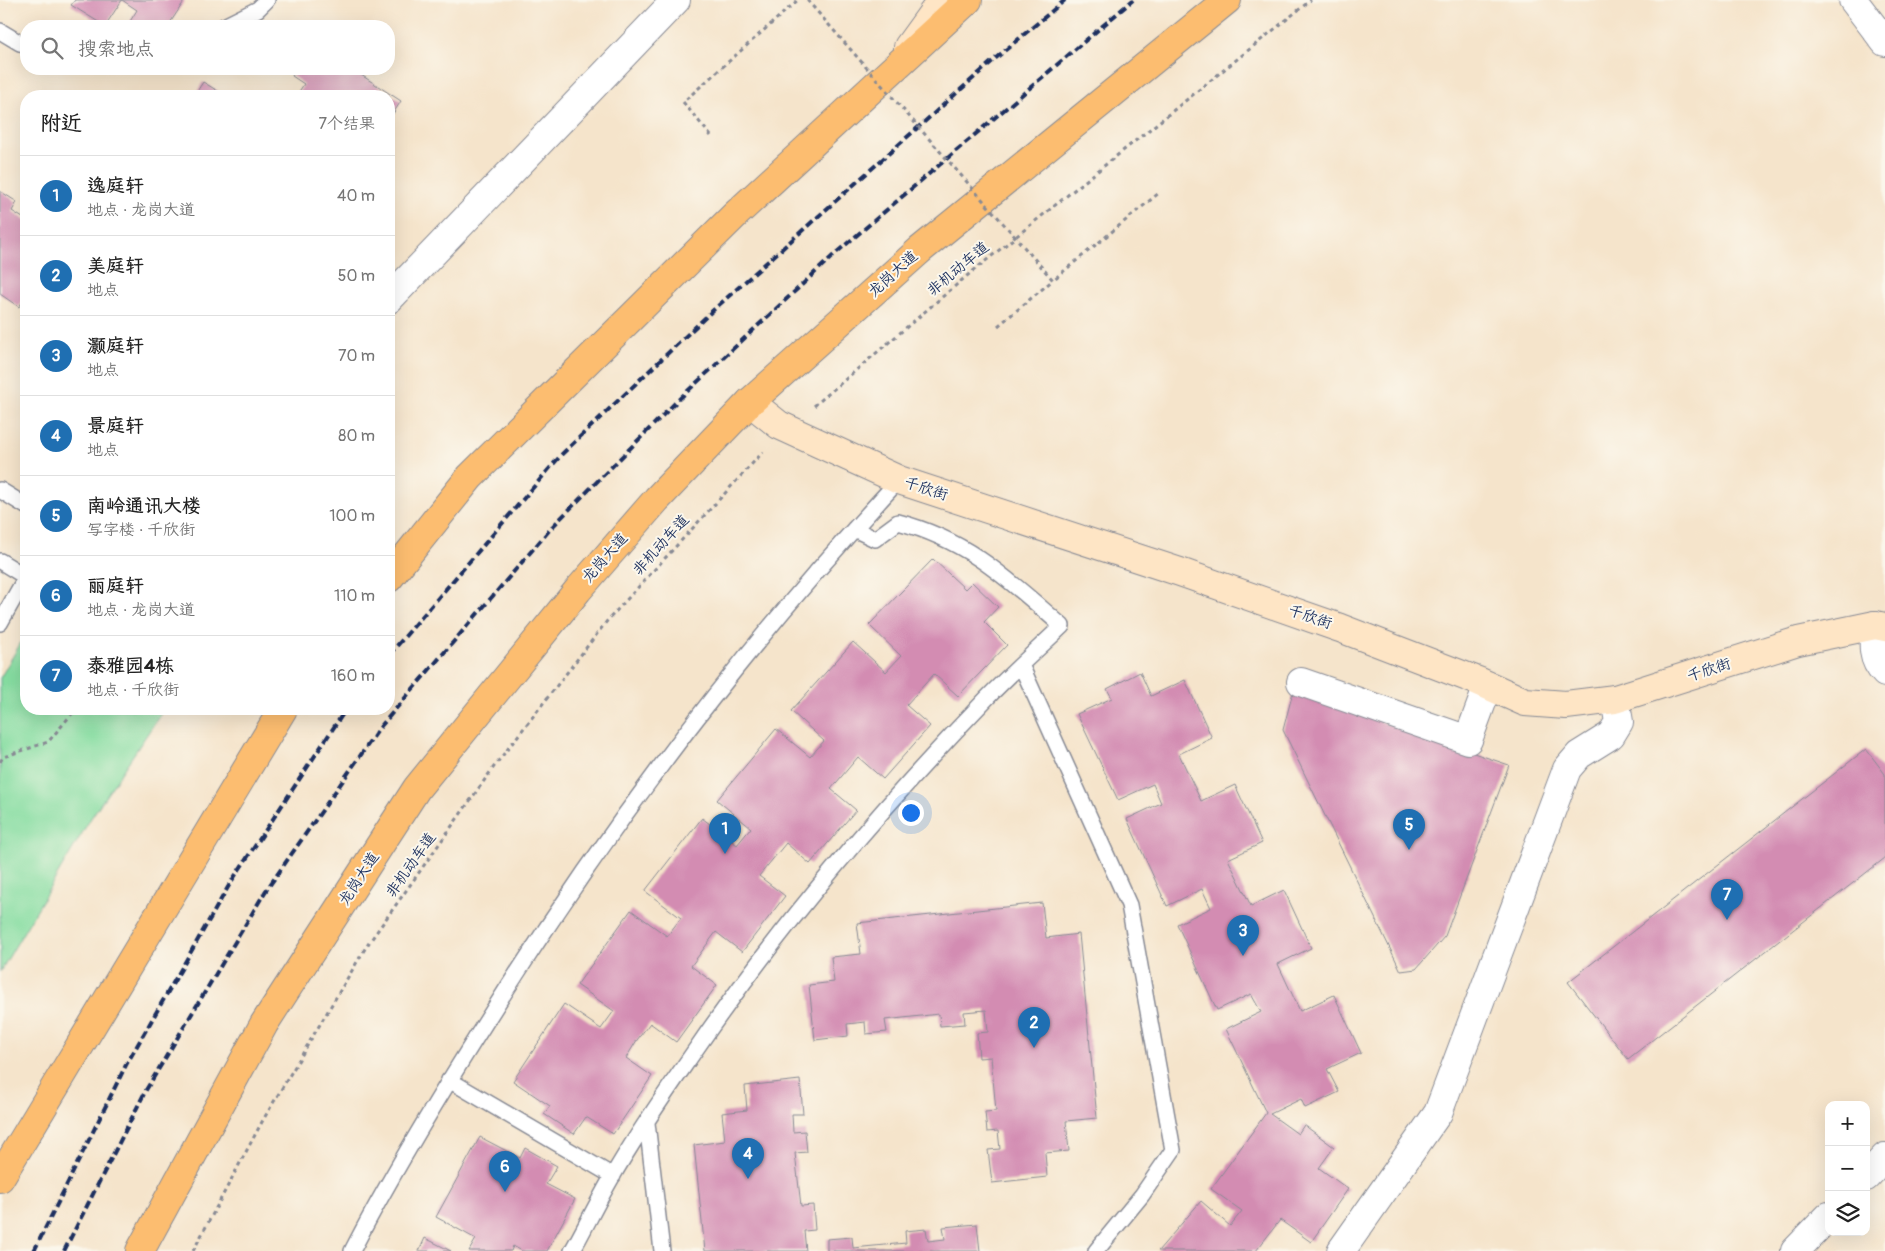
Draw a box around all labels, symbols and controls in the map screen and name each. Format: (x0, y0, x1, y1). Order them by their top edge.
search box (20, 20, 395, 75)
icon: search (38, 34, 66, 62)
text: 搜索地点 (78, 37, 154, 61)
text: 附近 (40, 110, 82, 137)
text: 7个结果 (319, 114, 375, 134)
text: 逸庭轩 (87, 174, 144, 198)
text: 1 (53, 186, 59, 206)
text: 40 m (337, 186, 375, 206)
text: 地点 · 龙岗大道 (87, 200, 195, 220)
street label: 非机动车道 (923, 238, 993, 300)
street label: 龙岗大道 (864, 247, 922, 301)
text: 美庭轩 (87, 254, 144, 278)
text: 2 (52, 266, 60, 286)
text: 50 m (338, 266, 375, 286)
text: 地点 (87, 280, 119, 300)
text: 灏庭轩 (87, 334, 144, 358)
text: 3 (52, 346, 60, 366)
text: 70 m (338, 346, 375, 366)
text: 地点 (87, 360, 119, 380)
text: 景庭轩 (87, 414, 144, 438)
text: 4 (51, 426, 61, 446)
text: 80 m (338, 426, 375, 446)
text: 地点 (87, 440, 119, 460)
street label: 千欣街 (902, 473, 950, 505)
text: 南岭通讯大楼 (87, 494, 201, 518)
text: 5 (52, 506, 60, 526)
text: 100 m (329, 506, 375, 526)
street label: 非机动车道 (629, 511, 693, 579)
text: 写字楼 · 千欣街 (87, 520, 195, 540)
street label: 龙岗大道 (578, 529, 632, 587)
text: 丽庭轩 (87, 574, 144, 598)
text: 6 (51, 586, 61, 606)
text: 110 m (334, 586, 375, 606)
text: 地点 · 龙岗大道 (87, 600, 195, 620)
street label: 千欣街 (1286, 601, 1334, 633)
text: 泰雅园4栋 (87, 654, 174, 678)
street label: 千欣街 (1685, 654, 1733, 686)
text: 7 (52, 666, 60, 686)
text: 160 m (331, 666, 375, 686)
text: 地点 · 千欣街 (87, 680, 179, 700)
your location (898, 800, 924, 826)
pin: 5 (1393, 809, 1425, 850)
pin: 1 (709, 813, 741, 854)
street label: 非机动车道 (382, 829, 440, 901)
street label: 龙岗大道 (335, 849, 383, 909)
pin: 7 (1711, 879, 1743, 920)
pin: 3 (1227, 915, 1259, 956)
pin: 2 (1018, 1007, 1050, 1048)
map controls (1825, 1101, 1870, 1236)
button: + (1825, 1101, 1870, 1146)
pin: 4 (732, 1138, 764, 1179)
button: − (1825, 1146, 1870, 1191)
pin: 6 (489, 1151, 521, 1192)
button: layers (1825, 1191, 1870, 1236)

